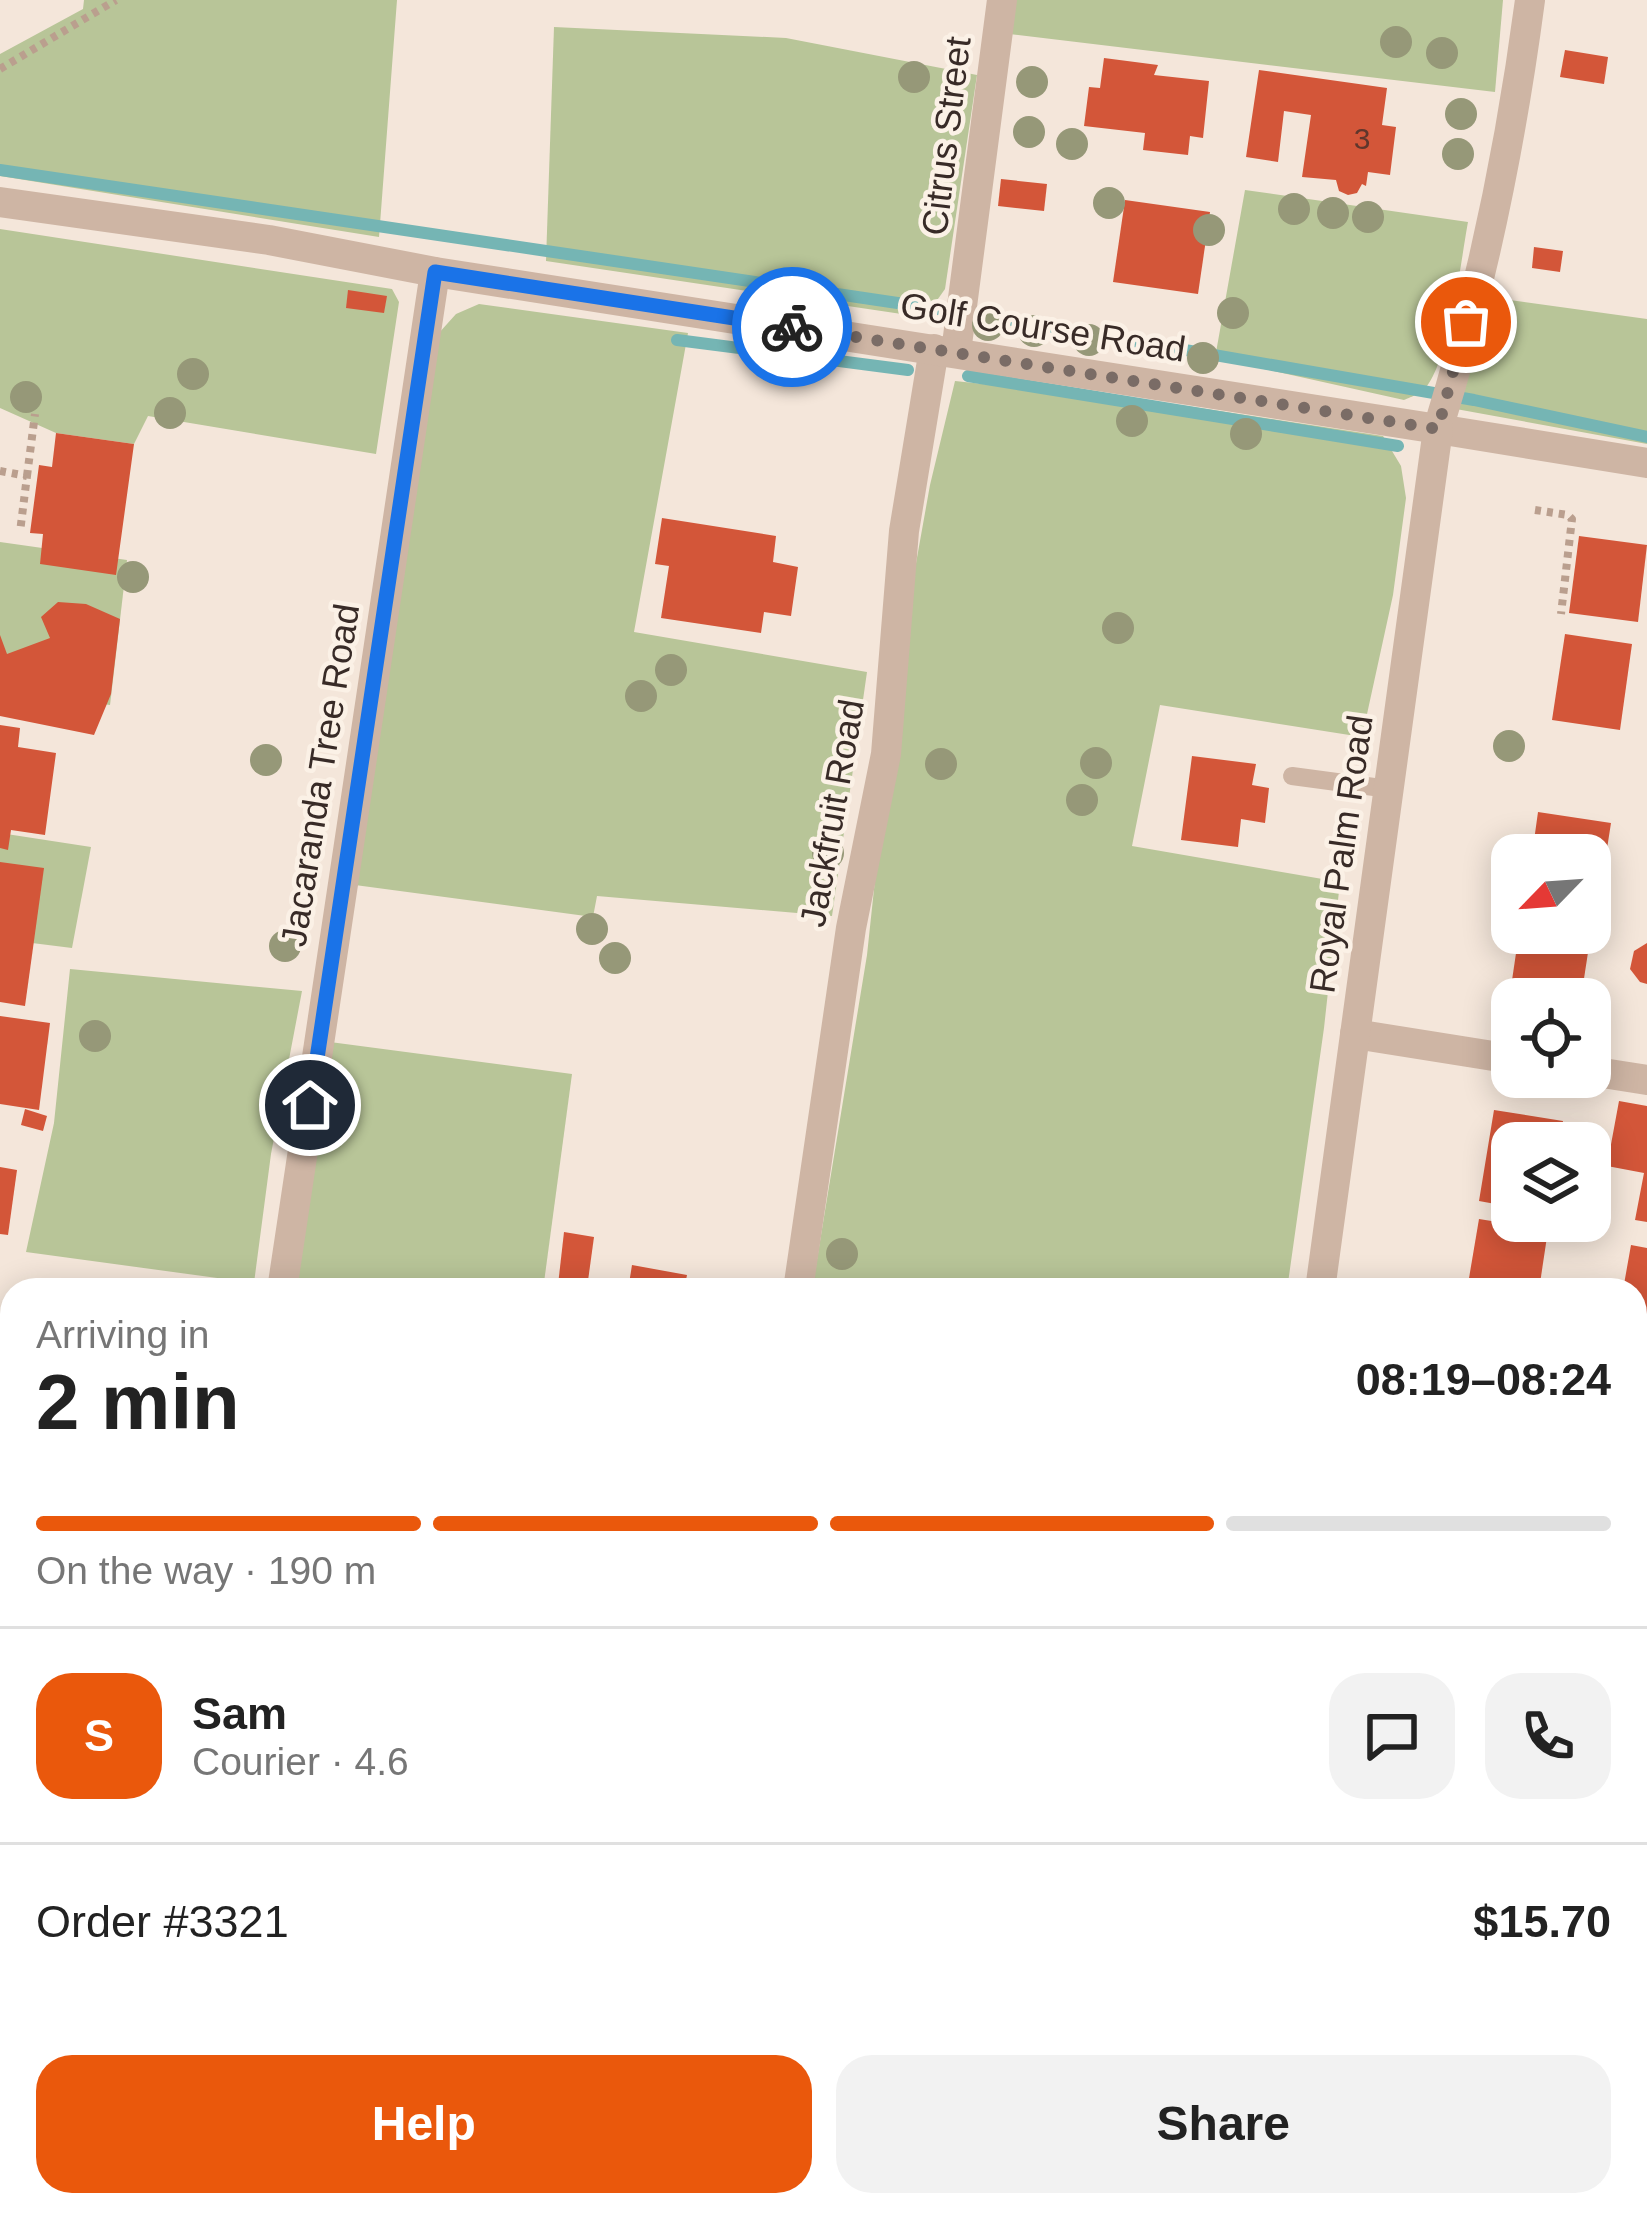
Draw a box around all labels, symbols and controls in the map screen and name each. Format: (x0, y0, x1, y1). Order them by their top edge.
street label: Citrus Street (913, 34, 979, 238)
house number: 3 (1354, 122, 1370, 155)
courier (732, 267, 852, 387)
pin (1415, 271, 1517, 373)
street label: Golf Course Road (897, 284, 1189, 370)
icon: bag (1433, 289, 1499, 355)
icon: bike (759, 294, 825, 360)
street label: Jacaranda Tree Road (273, 601, 367, 949)
street label: Jackfruit Road (792, 696, 872, 930)
street label: Royal Palm Road (1301, 712, 1381, 996)
north arrow (1491, 834, 1611, 954)
map controls (1491, 834, 1611, 1242)
button: locate (1491, 978, 1611, 1098)
pin (259, 1054, 361, 1156)
icon: home (277, 1072, 343, 1138)
button: layers (1491, 1122, 1611, 1242)
text: Arriving in (36, 1313, 209, 1356)
text: 08:19–08:24 (1356, 1354, 1611, 1405)
text: 2 min (36, 1358, 240, 1446)
text: On the way · 190 m (36, 1549, 376, 1592)
button: chat (1329, 1673, 1455, 1799)
button: phone (1485, 1673, 1611, 1799)
text: Sam (192, 1688, 287, 1739)
text: S (84, 1710, 114, 1761)
text: Courier · 4.6 (192, 1740, 409, 1783)
text: Order #3321 (36, 1896, 289, 1947)
text: $15.70 (1473, 1896, 1611, 1947)
button: Help (36, 2055, 812, 2193)
button: Share (836, 2055, 1611, 2193)

